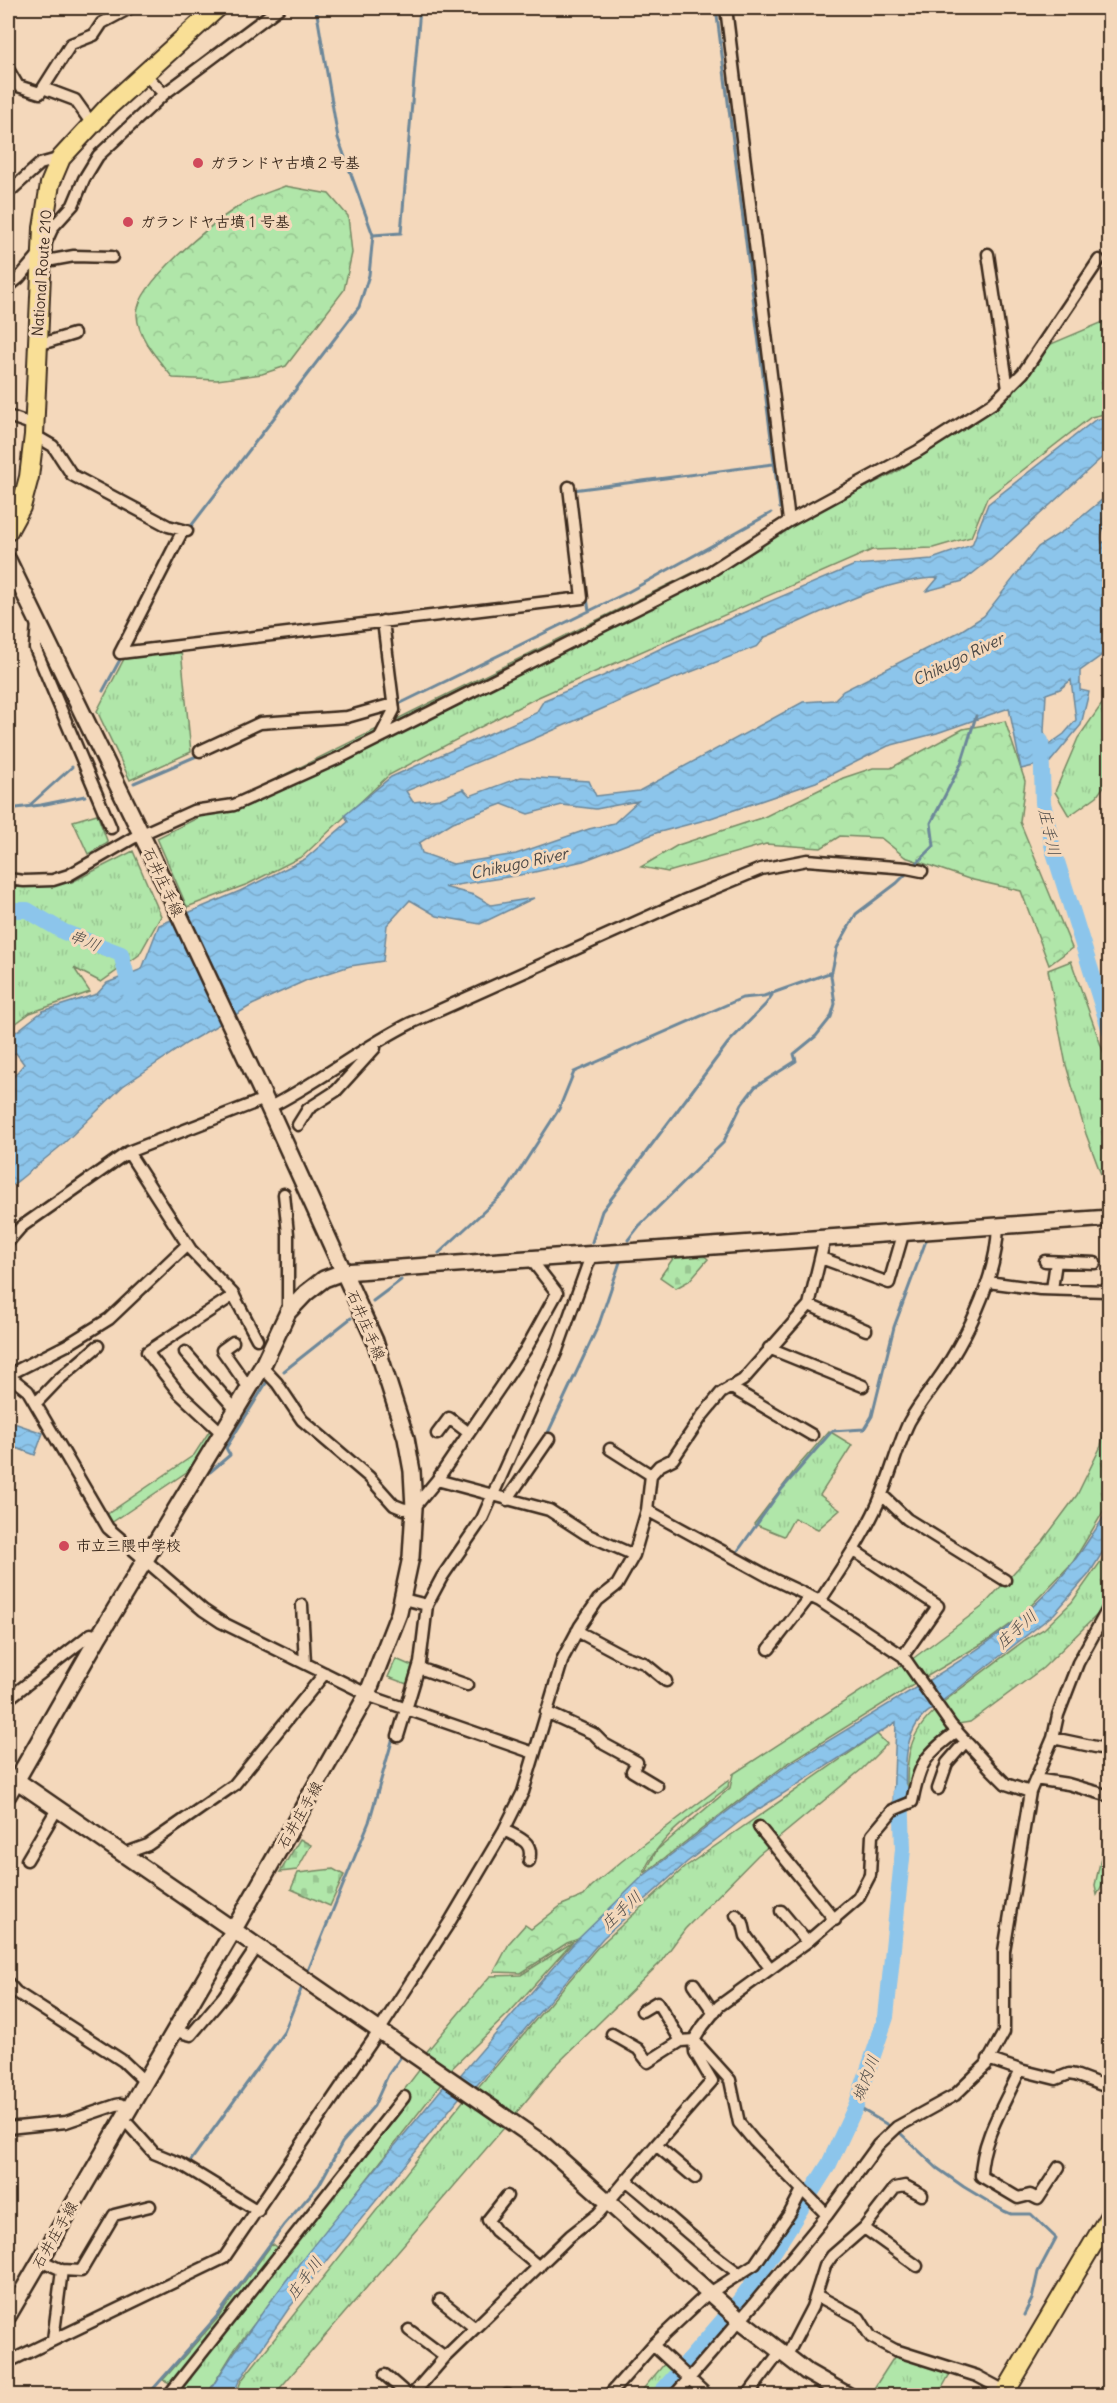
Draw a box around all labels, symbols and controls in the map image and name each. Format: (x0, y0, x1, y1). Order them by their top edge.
place label: ガランドヤ古墳２号基 (210, 153, 360, 172)
marker: ガランドヤ古墳２号基 (191, 156, 205, 170)
street label: National Route 210 (28, 209, 55, 337)
place label: ガランドヤ古墳１号基 (140, 212, 290, 231)
marker: ガランドヤ古墳１号基 (121, 215, 135, 229)
water label: Chikugo River (909, 627, 1009, 690)
water label: 庄手川 (1035, 806, 1065, 858)
water label: Chikugo River (468, 842, 572, 883)
street label: 石井庄手線 (139, 844, 188, 920)
water label: 串川 (66, 925, 104, 955)
street label: 石井庄手線 (343, 1287, 390, 1363)
place label: 市立三隈中学校 (76, 1536, 181, 1555)
marker: 市立三隈中学校 (57, 1539, 71, 1553)
water label: 庄手川 (991, 1606, 1041, 1652)
street label: 石井庄手線 (273, 1778, 327, 1852)
water label: 庄手川 (597, 1886, 645, 1934)
water label: 城内川 (847, 2052, 883, 2104)
street label: 石井庄手線 (28, 2198, 82, 2272)
water label: 庄手川 (282, 2253, 326, 2303)

